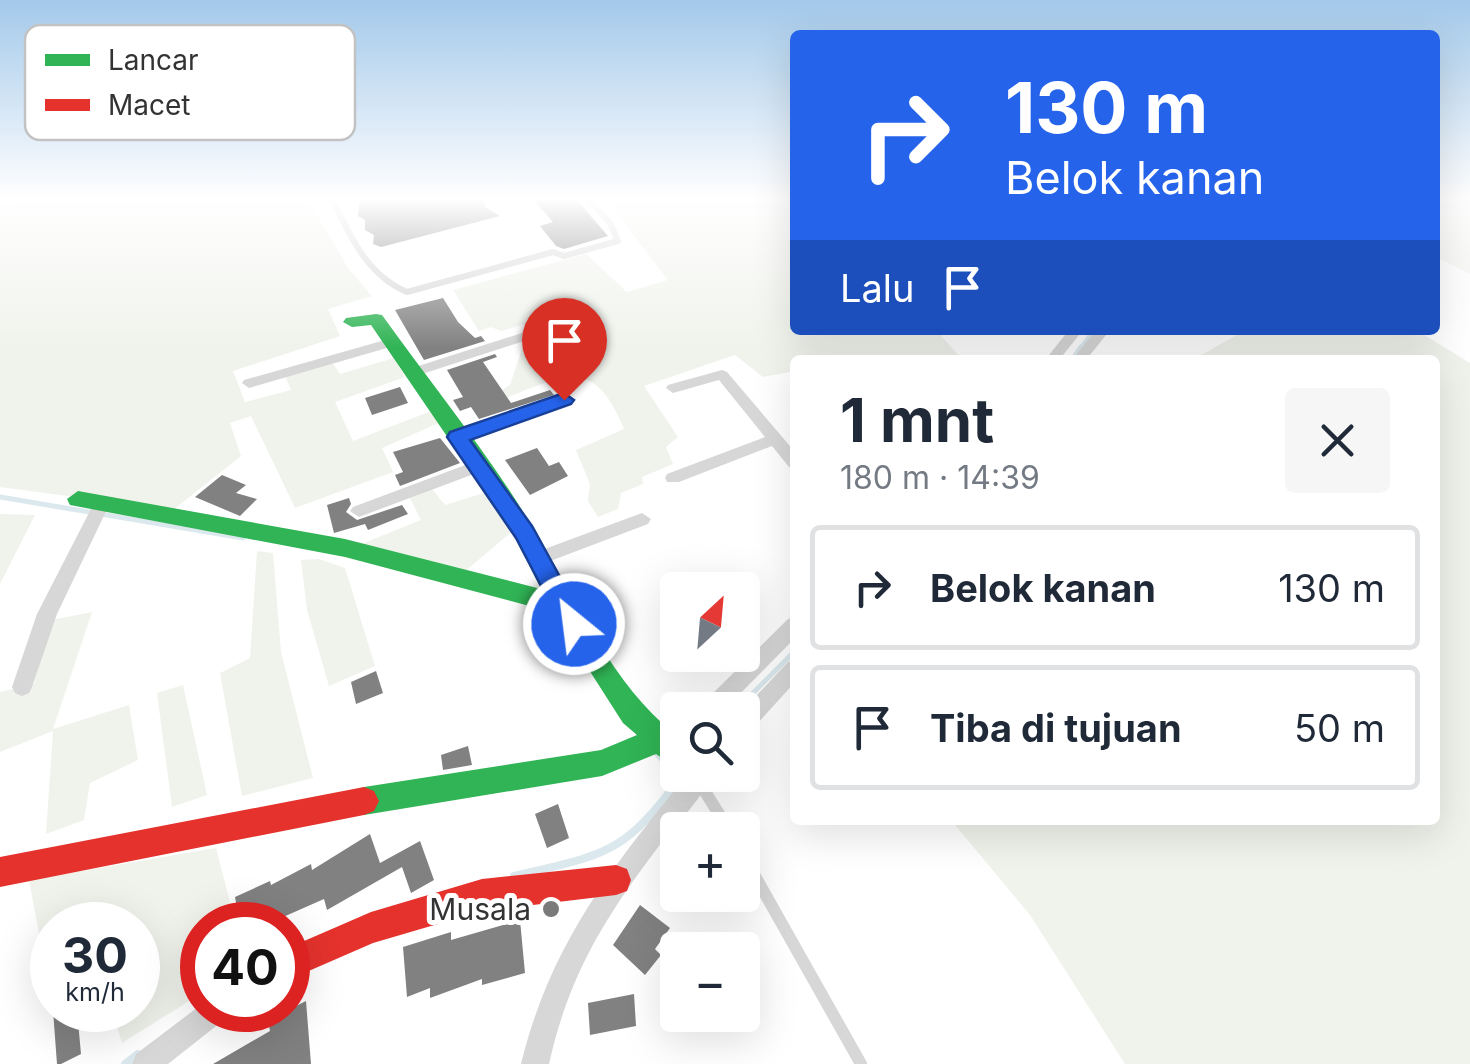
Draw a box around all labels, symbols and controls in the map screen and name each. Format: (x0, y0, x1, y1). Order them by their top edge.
legend (25, 25, 355, 140)
text: Lancar (108, 43, 199, 77)
text: 130 m (1005, 65, 1208, 150)
icon: right (840, 70, 970, 200)
text: Macet (108, 88, 191, 122)
text: Belok kanan (1005, 150, 1264, 205)
icon: arrive (935, 260, 990, 315)
text: Lalu (840, 265, 915, 311)
pin (522, 298, 607, 401)
icon: arrive (537, 313, 592, 368)
text: 1 mnt (840, 384, 994, 456)
button: close (1285, 388, 1390, 493)
text: 180 m · 14:39 (840, 458, 1040, 497)
icon: right (845, 560, 900, 615)
text: Belok kanan (930, 565, 1156, 611)
text: 130 m (1278, 565, 1385, 611)
position arrow (522, 572, 626, 676)
north arrow (660, 572, 760, 672)
map controls (660, 572, 760, 1032)
button: search (660, 692, 760, 792)
icon: arrive (845, 700, 900, 755)
text: Tiba di tujuan (930, 705, 1182, 751)
text: 50 m (1294, 705, 1385, 751)
button: + (660, 812, 760, 912)
place label: Musala (429, 891, 531, 927)
marker: Musala (540, 898, 562, 920)
speed limit sign: 40 (180, 902, 310, 1032)
text: 30 (62, 925, 128, 985)
button: − (660, 932, 760, 1032)
text: km/h (65, 977, 125, 1007)

